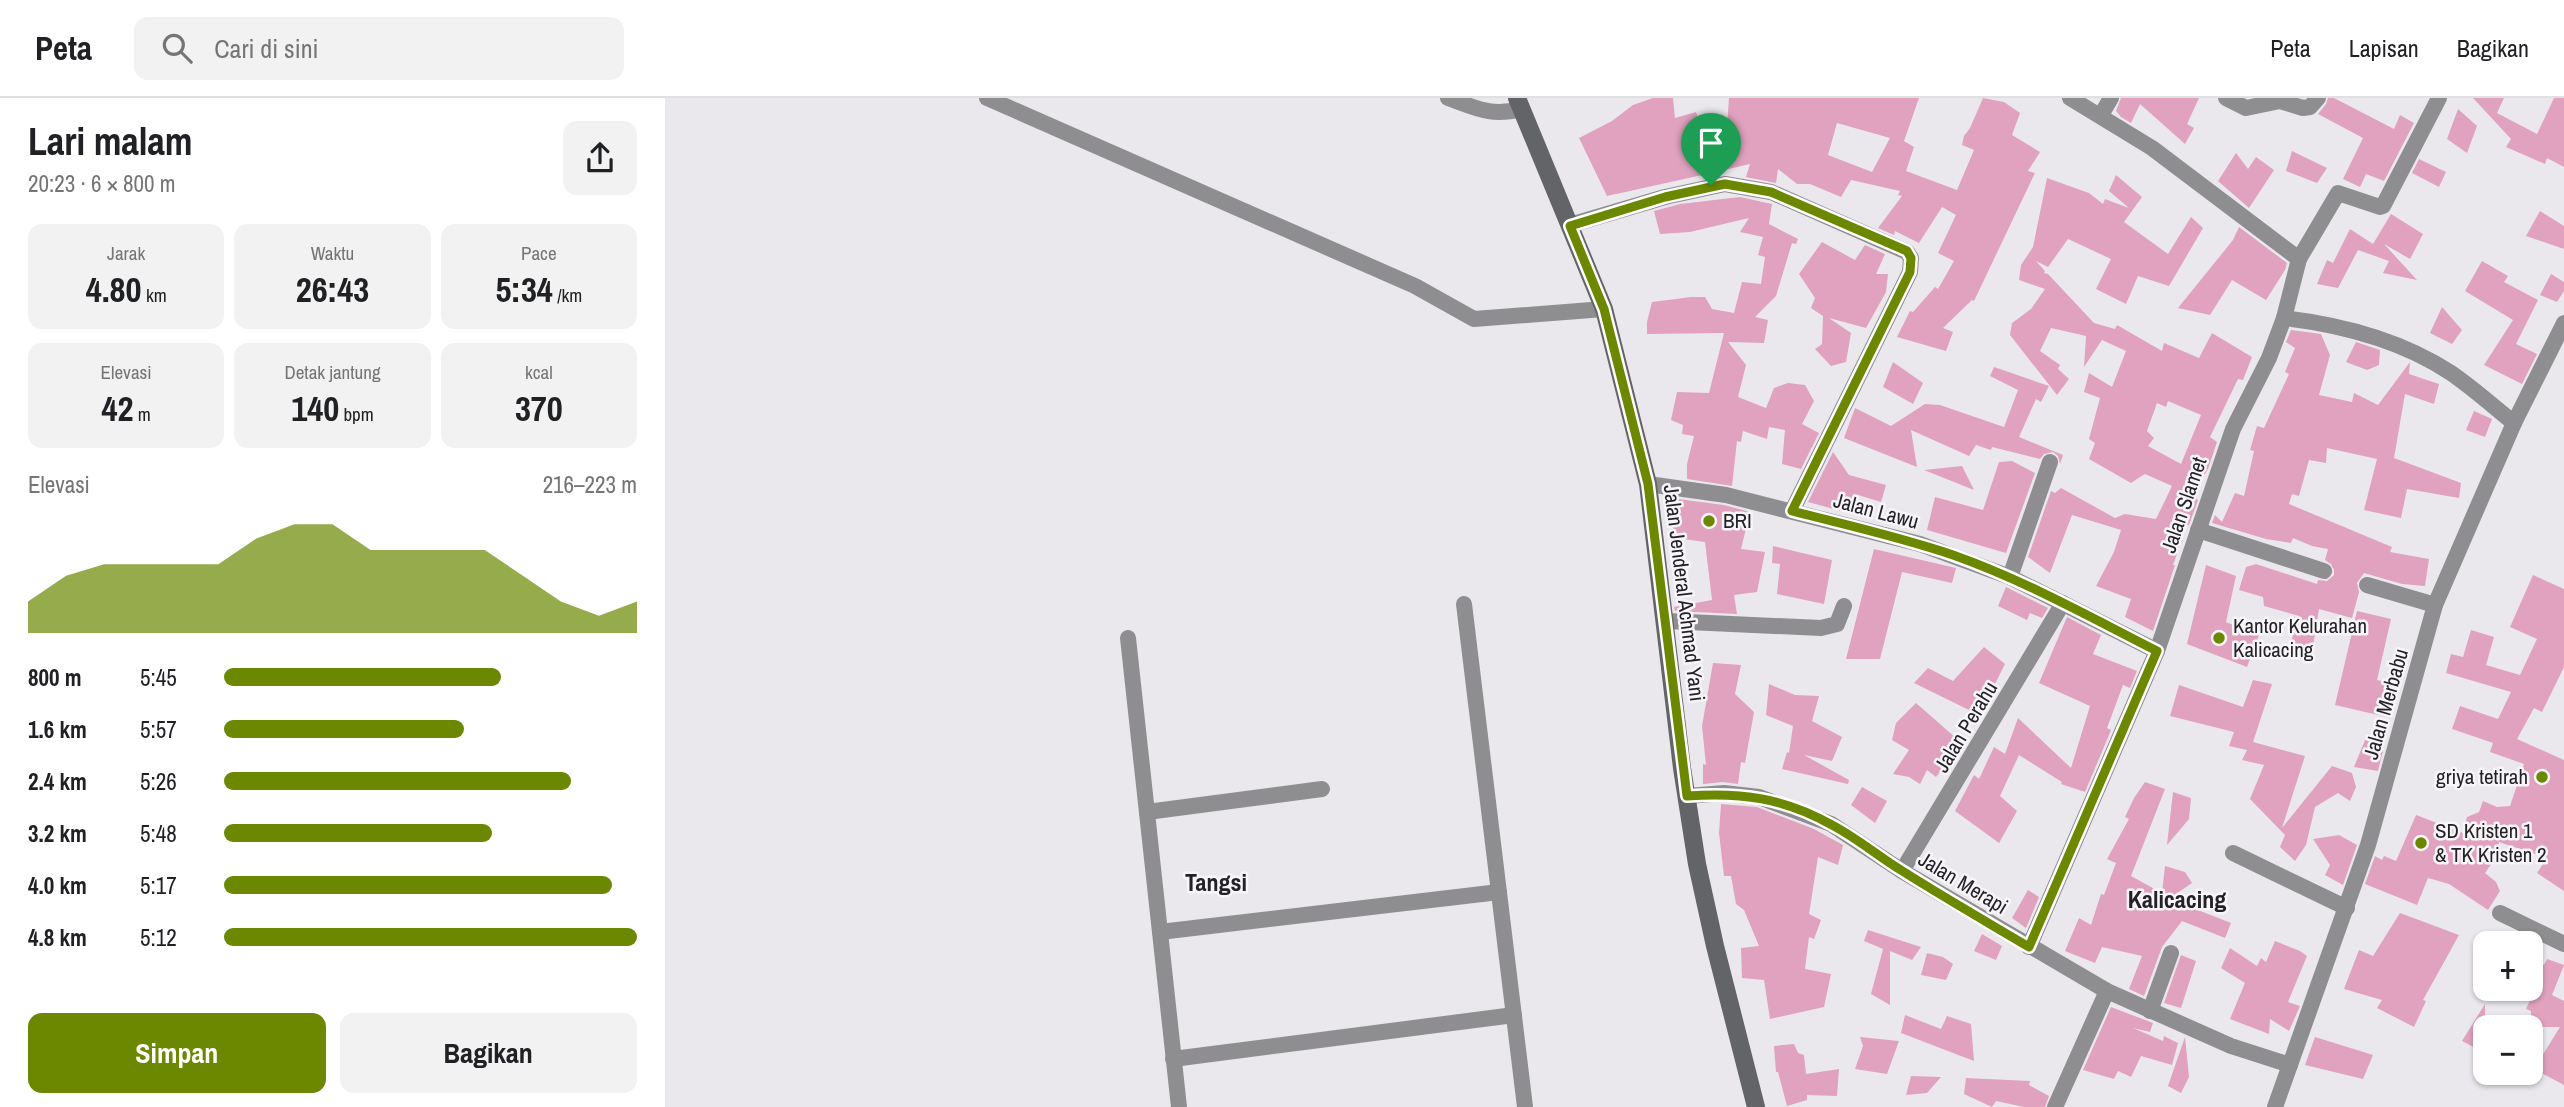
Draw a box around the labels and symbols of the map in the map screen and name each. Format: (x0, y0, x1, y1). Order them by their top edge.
pin (1681, 113, 1741, 185)
street label: Jalan Slamet (2154, 453, 2214, 557)
street label: Jalan Jenderal Achmad Yani (1657, 483, 1712, 703)
street label: Jalan Lawu (1830, 485, 1922, 536)
place label: BRI (1723, 506, 1752, 535)
marker: BRI (1701, 513, 1717, 529)
place label: Kantor Kelurahan Kalicacing (2233, 611, 2367, 664)
marker: Kantor Kelurahan Kalicacing (2211, 630, 2227, 646)
street label: Jalan Merbabu (2356, 645, 2415, 763)
street label: Jalan Perahu (1927, 676, 2004, 778)
place label: griya tetirah (2436, 762, 2528, 791)
marker: griya tetirah (2534, 769, 2550, 785)
place label: SD Kristen 1 & TK Kristen 2 (2435, 816, 2547, 869)
marker: SD Kristen 1 & TK Kristen 2 (2413, 835, 2429, 851)
street label: Jalan Merapi (1913, 845, 2013, 921)
district label: Tangsi (1185, 866, 1247, 898)
district label: Kalicacing (2128, 883, 2226, 915)

